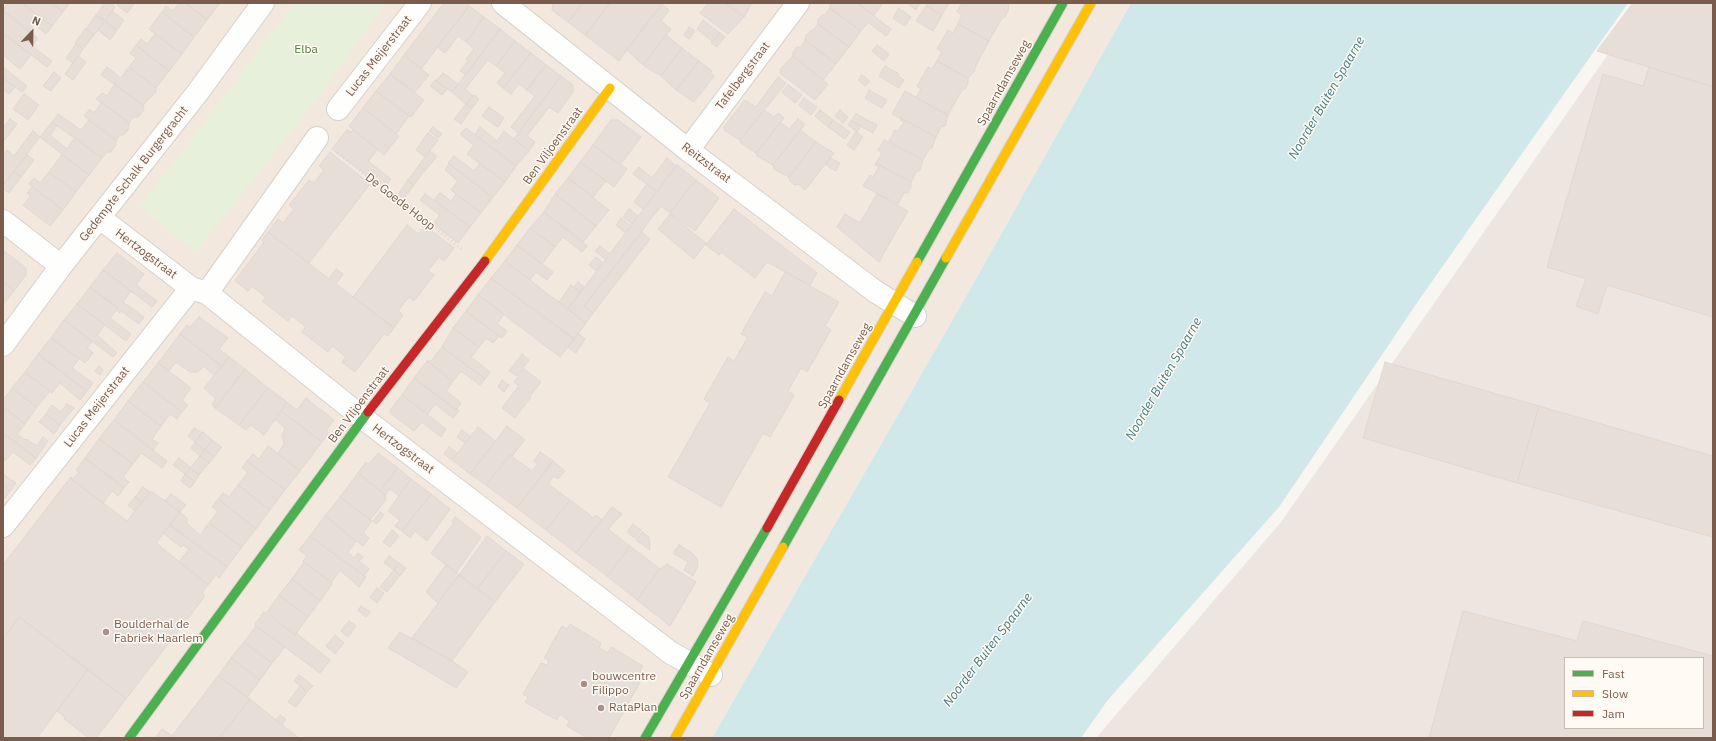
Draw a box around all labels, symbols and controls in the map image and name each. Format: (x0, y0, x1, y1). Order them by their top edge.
north arrow (12, 12, 52, 52)
text: N (30, 13, 43, 29)
street label: Lucas Meijerstraat (343, 13, 415, 99)
water label: Noorder Buiten Spaarne (1286, 34, 1368, 162)
street label: Spaarndamseweg (974, 37, 1034, 129)
street label: Tafelbergstraat (713, 39, 773, 113)
park label: Elba (294, 43, 318, 57)
street label: Gedempte Schalk Burgergracht (77, 103, 191, 245)
street label: Ben Viljoenstraat (520, 105, 586, 187)
street label: Reitzstraat (678, 140, 734, 186)
street label: De Goede Hoop (362, 170, 438, 234)
street label: Hertzogstraat (112, 226, 180, 282)
water label: Noorder Buiten Spaarne (1123, 315, 1205, 443)
street label: Spaarndamseweg (815, 320, 875, 412)
street label: Lucas Meijerstraat (61, 364, 133, 450)
street label: Ben Viljoenstraat (326, 364, 392, 446)
street label: Hertzogstraat (369, 421, 437, 477)
water label: Noorder Buiten Spaarne (940, 590, 1036, 710)
street label: Spaarndamseweg (677, 612, 737, 702)
place label: Boulderhal de Fabriek Haarlem (114, 618, 203, 646)
marker: Boulderhal de Fabriek Haarlem (101, 627, 111, 637)
legend (1564, 657, 1704, 729)
text: Fast (1602, 666, 1625, 681)
place label: bouwcentre Filippo (592, 670, 656, 698)
marker: bouwcentre Filippo (579, 679, 589, 689)
text: Slow (1602, 686, 1628, 701)
place label: RataPlan (609, 701, 657, 715)
marker: RataPlan (596, 703, 606, 713)
text: Jam (1602, 706, 1625, 721)

